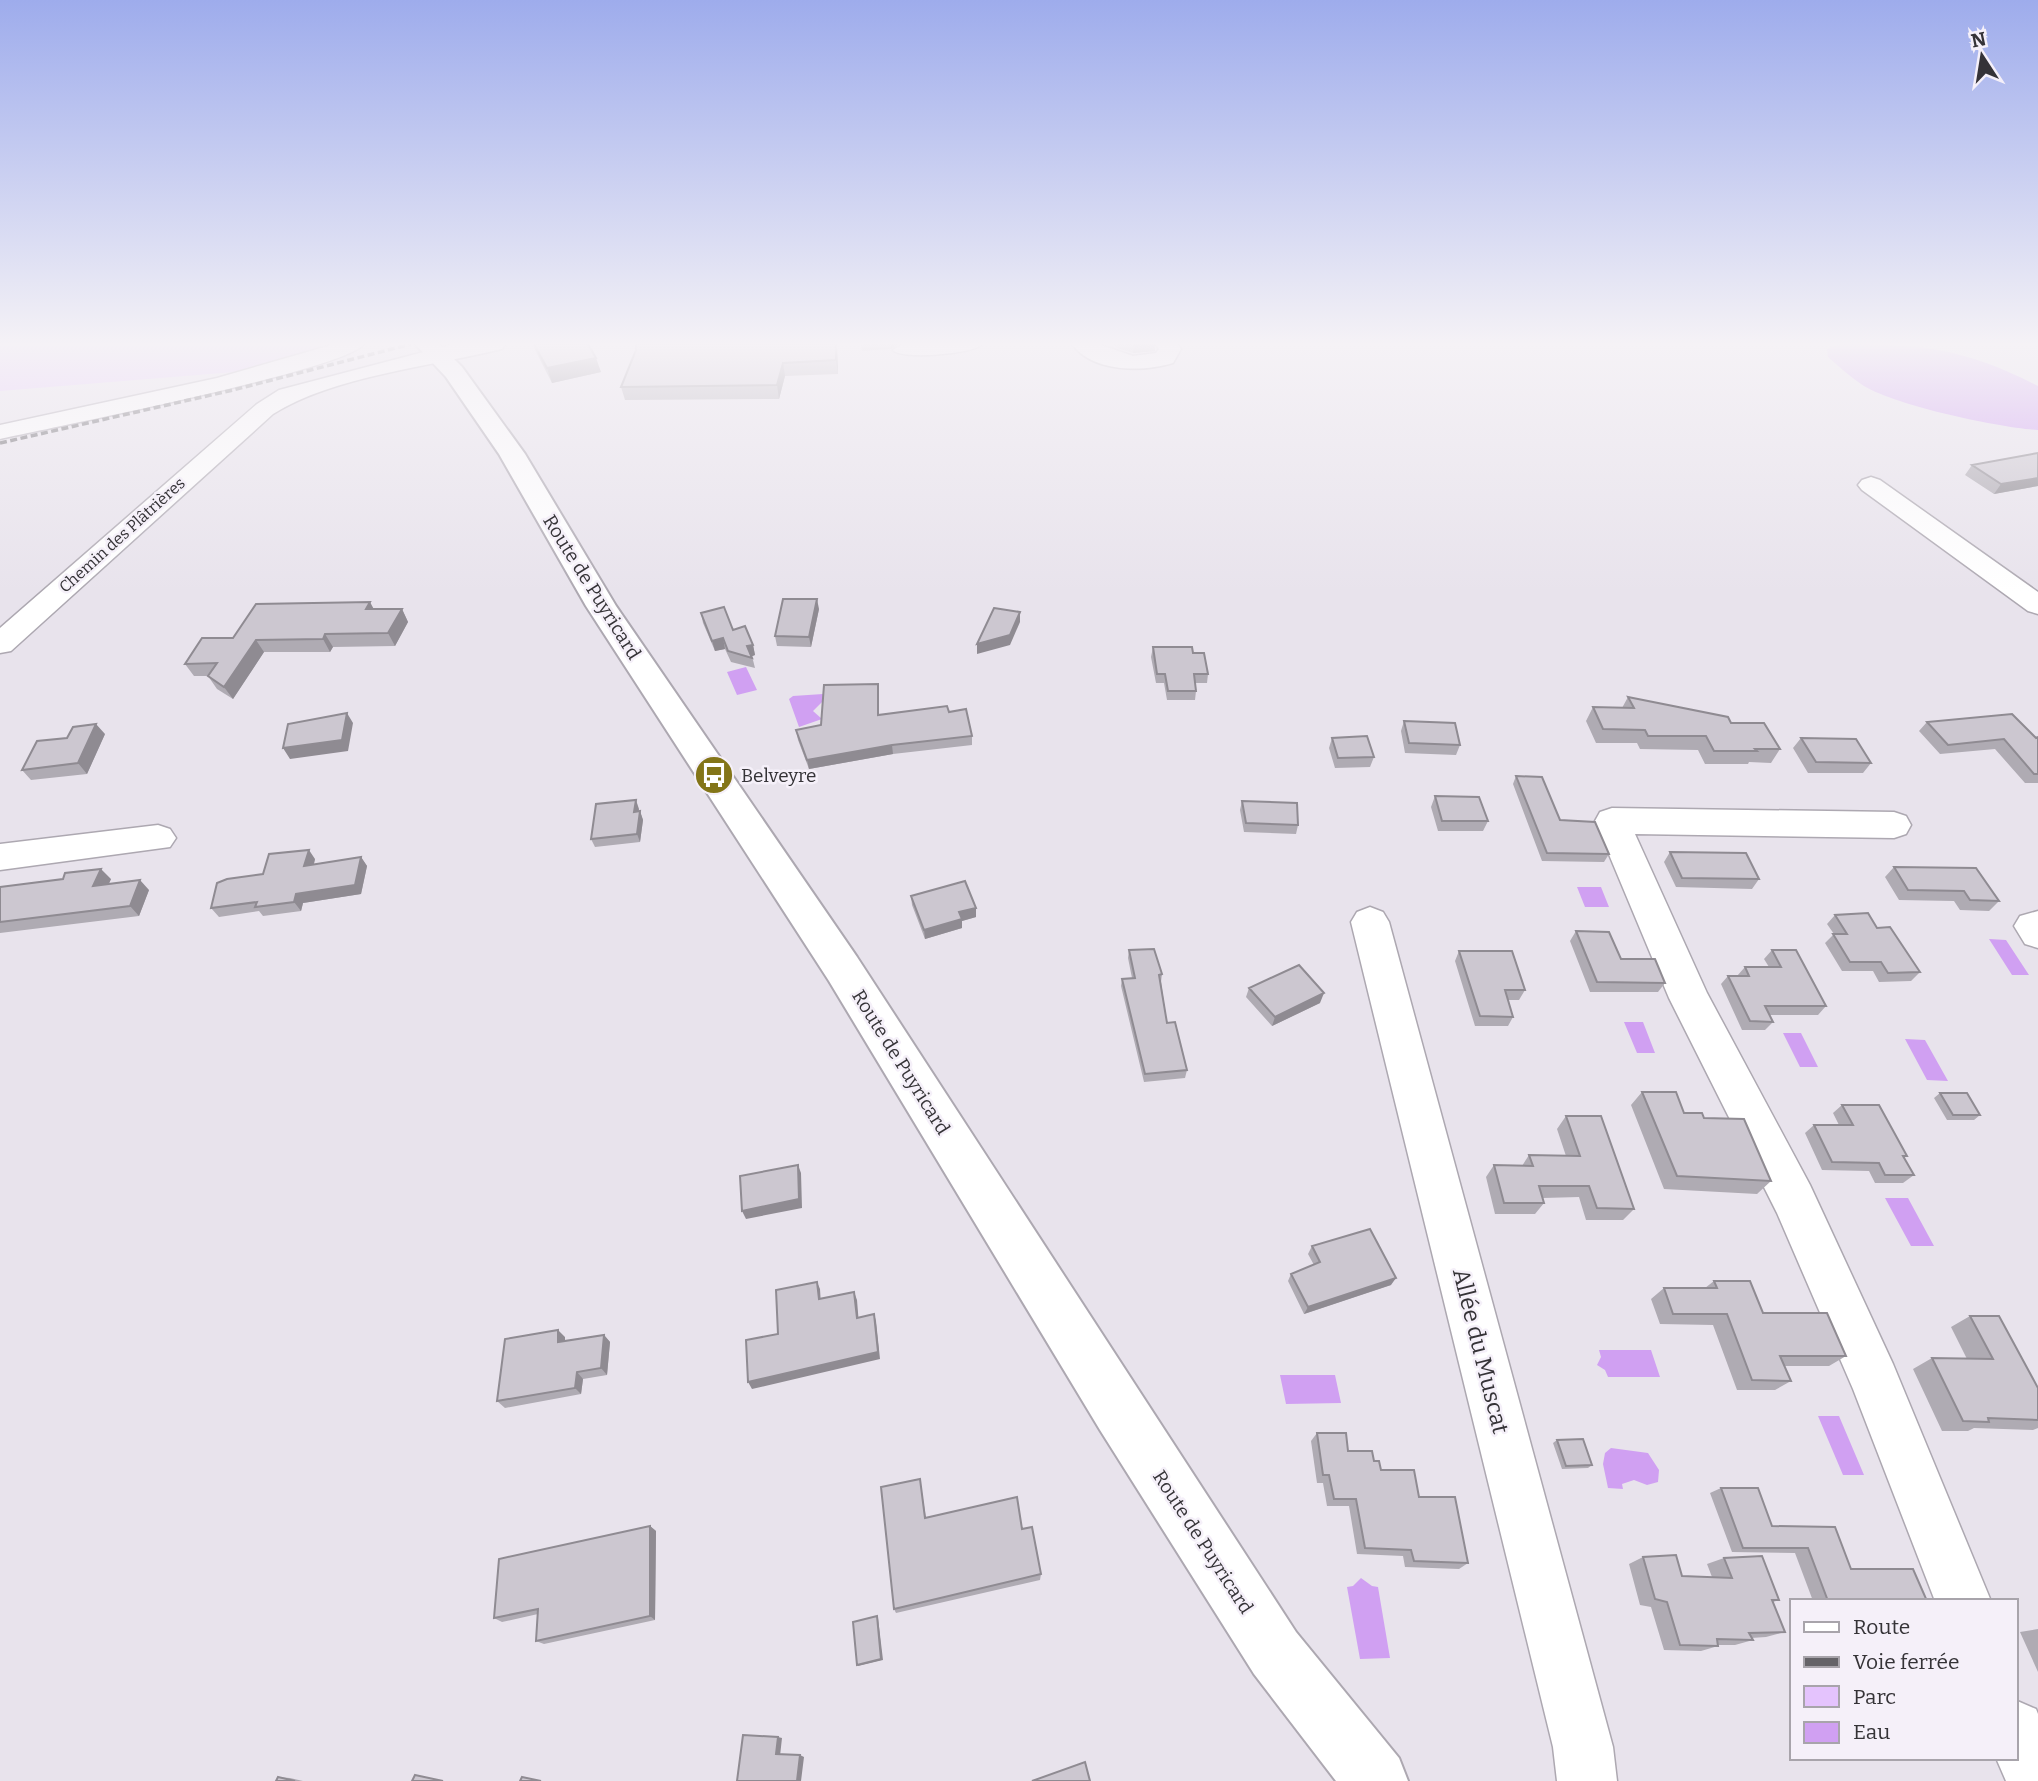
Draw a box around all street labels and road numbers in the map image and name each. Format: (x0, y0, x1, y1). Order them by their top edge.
street label: Chemin des Plâtrières (55, 473, 189, 597)
street label: Route de Puyricard (538, 510, 646, 664)
street label: Route de Puyricard (847, 985, 955, 1139)
street label: Allée du Muscat (1447, 1265, 1515, 1437)
street label: Route de Puyricard (1148, 1466, 1258, 1618)

